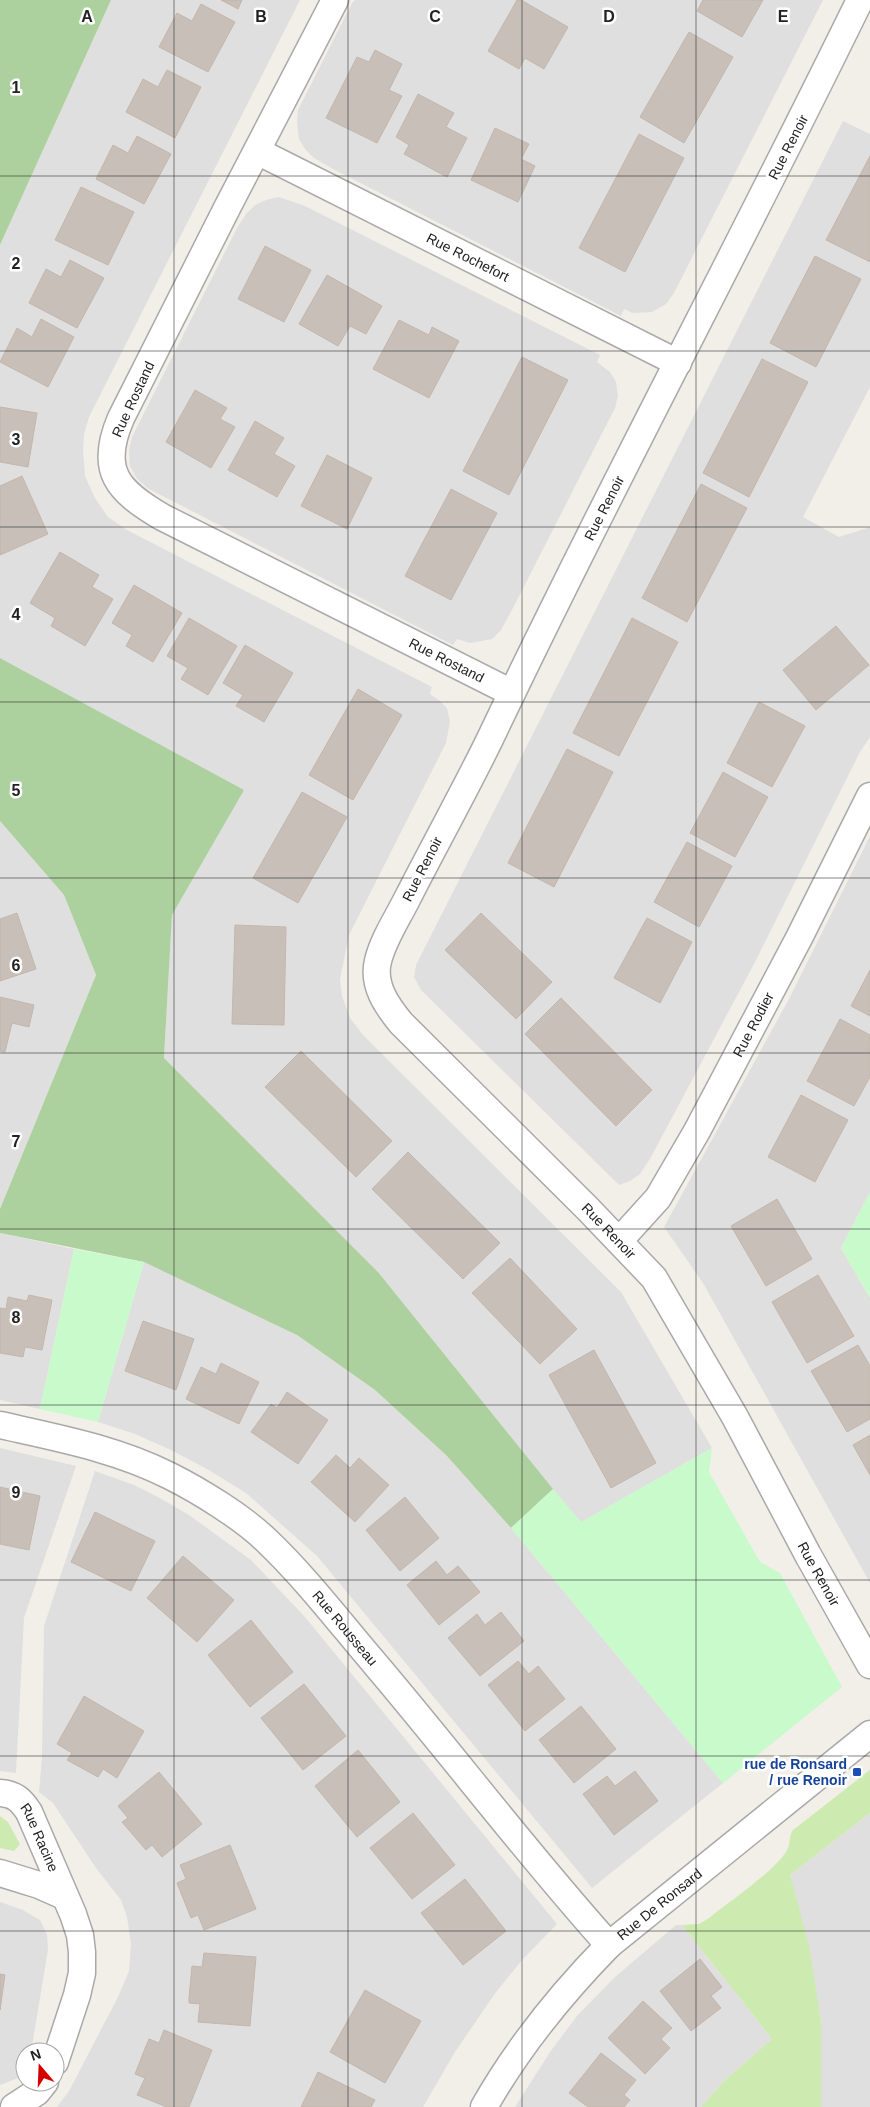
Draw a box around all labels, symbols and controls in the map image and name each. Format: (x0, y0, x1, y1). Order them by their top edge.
text: A (81, 8, 93, 25)
text: B (255, 8, 267, 25)
text: C (429, 8, 441, 25)
text: D (603, 8, 615, 25)
text: E (778, 8, 789, 25)
text: 1 (12, 79, 21, 96)
street label: Rue Renoir (765, 112, 811, 182)
street label: Rue Rochefort (424, 230, 512, 285)
text: 2 (12, 255, 21, 272)
street label: Rue Rostand (108, 359, 158, 439)
text: 3 (12, 431, 21, 448)
street label: Rue Renoir (581, 473, 627, 543)
text: 4 (12, 606, 21, 623)
street label: Rue Rostand (406, 635, 487, 686)
text: 5 (12, 782, 21, 799)
street label: Rue Renoir (399, 834, 445, 904)
text: 6 (12, 957, 21, 974)
street label: Rue Rodier (730, 989, 777, 1060)
text: 7 (12, 1133, 21, 1150)
street label: Rue Renoir (579, 1200, 639, 1262)
text: 8 (12, 1309, 21, 1326)
text: 9 (12, 1484, 21, 1501)
street label: Rue Renoir (794, 1539, 843, 1609)
street label: Rue Rousseau (309, 1587, 381, 1669)
place label: rue de Ronsard / rue Renoir (744, 1756, 848, 1788)
marker: rue de Ronsard / rue Renoir (851, 1766, 863, 1778)
street label: Rue Racine (17, 1800, 62, 1874)
street label: Rue De Ronsard (614, 1865, 705, 1943)
north arrow (15, 2042, 65, 2092)
text: N (28, 2045, 43, 2064)

